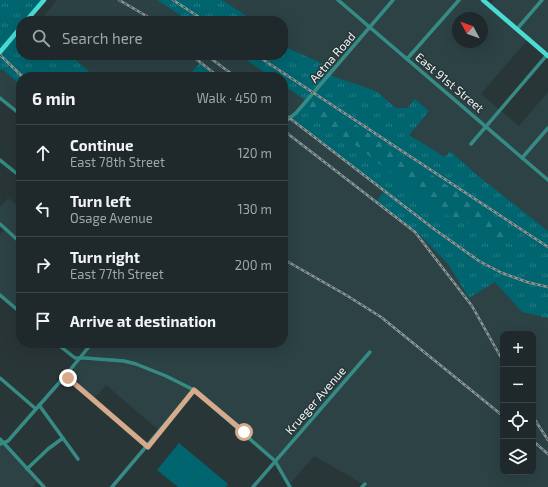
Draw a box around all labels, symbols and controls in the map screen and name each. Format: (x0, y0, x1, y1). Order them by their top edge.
north arrow (452, 12, 488, 48)
search box (16, 16, 288, 60)
icon: search (30, 27, 52, 49)
text: Search here (62, 29, 143, 47)
street label: Aetna Road (306, 29, 358, 85)
street label: East 91st Street (413, 49, 487, 115)
text: 6 min (32, 88, 76, 108)
text: Walk · 450 m (196, 90, 272, 106)
text: Continue (70, 136, 133, 154)
icon: ahead (32, 142, 54, 164)
text: 120 m (237, 145, 272, 161)
text: East 78th Street (70, 154, 165, 170)
text: Turn left (70, 192, 131, 210)
icon: left (32, 198, 54, 220)
text: 130 m (237, 201, 272, 217)
text: Osage Avenue (70, 210, 153, 226)
text: Turn right (70, 248, 140, 266)
icon: right (32, 254, 54, 276)
text: 200 m (235, 257, 272, 273)
text: East 77th Street (70, 266, 164, 282)
icon: arrive (32, 310, 54, 332)
text: Arrive at destination (70, 312, 216, 330)
map controls (500, 331, 536, 475)
button: + (500, 331, 536, 367)
street label: Krueger Avenue (282, 363, 348, 437)
button: − (500, 367, 536, 403)
route end (59, 369, 77, 387)
button: locate (500, 403, 536, 439)
route start (235, 423, 253, 441)
button: layers (500, 439, 536, 475)

